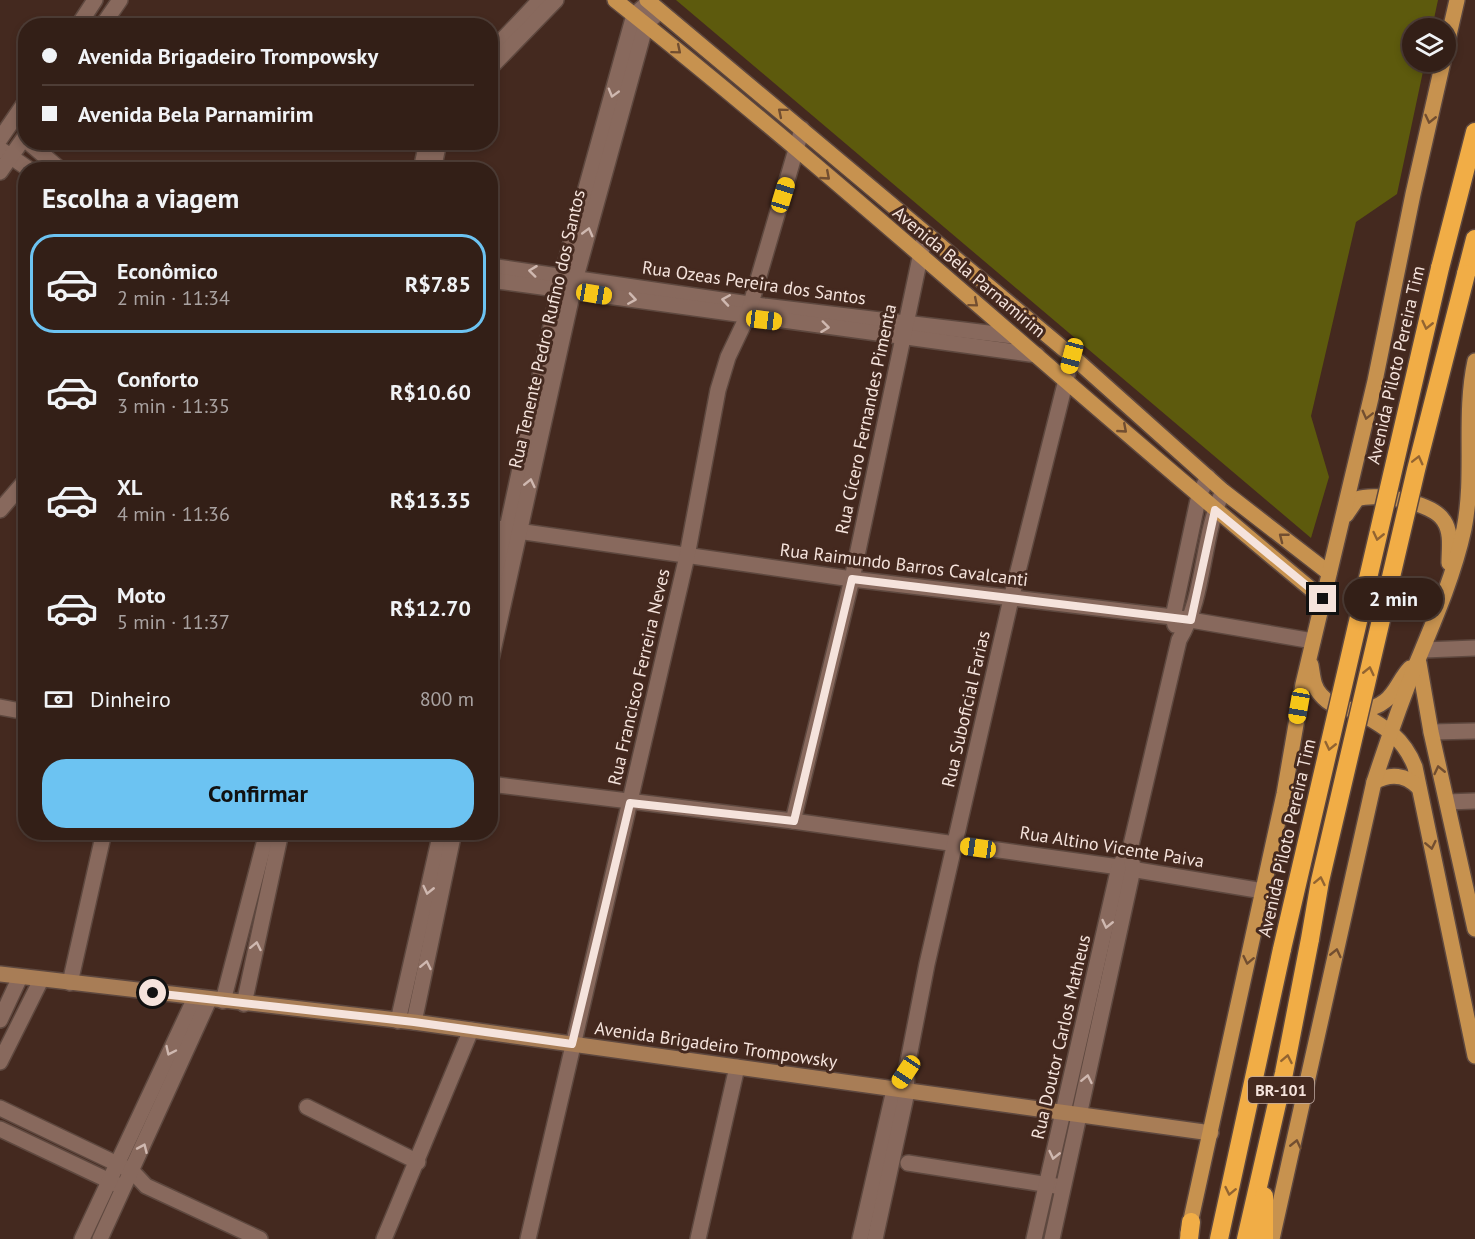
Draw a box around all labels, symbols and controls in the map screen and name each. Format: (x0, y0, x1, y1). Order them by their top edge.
map controls (1402, 18, 1456, 72)
button: layers (1402, 18, 1456, 72)
text: Avenida Brigadeiro Trompowsky (78, 42, 378, 70)
one-way arrow (670, 43, 681, 54)
one-way arrow (608, 87, 620, 98)
text: Avenida Bela Parnamirim (78, 100, 313, 128)
one-way arrow (778, 109, 789, 120)
one-way arrow (1424, 113, 1437, 123)
one-way arrow (819, 169, 830, 180)
car (769, 175, 797, 215)
text: Escolha a viagem (42, 181, 239, 215)
street label: Rua Tenente Pedro Rufino dos Santos (503, 187, 590, 470)
street label: Avenida Bela Parnamirim (888, 201, 1050, 342)
one-way arrow (581, 227, 593, 238)
street label: Rua Ozeas Pereira dos Santos (641, 255, 867, 310)
icon: car (45, 257, 99, 311)
text: Econômico (117, 257, 218, 285)
street label: Avenida Piloto Pereira Tim (1361, 263, 1430, 466)
one-way arrow (528, 265, 537, 278)
text: R$7.85 (405, 270, 471, 298)
car (575, 282, 613, 306)
text: 2 min · 11:34 (117, 285, 230, 311)
one-way arrow (627, 293, 636, 305)
one-way arrow (721, 295, 730, 307)
one-way arrow (967, 295, 978, 306)
street label: Rua Cícero Fernandes Pimenta (830, 302, 901, 536)
car (745, 309, 783, 331)
one-way arrow (820, 320, 829, 332)
one-way arrow (1421, 320, 1434, 330)
car (1059, 336, 1085, 376)
icon: car (45, 365, 99, 419)
text: Conforto (117, 365, 199, 393)
text: R$10.60 (390, 378, 471, 406)
text: 3 min · 11:35 (117, 393, 230, 419)
one-way arrow (1361, 410, 1374, 420)
one-way arrow (1116, 422, 1126, 433)
one-way arrow (1411, 456, 1424, 466)
icon: car (45, 473, 99, 527)
text: XL (117, 473, 142, 501)
one-way arrow (523, 479, 536, 489)
text: R$13.35 (390, 486, 471, 514)
text: 4 min · 11:36 (117, 501, 230, 527)
one-way arrow (1373, 530, 1386, 540)
one-way arrow (1278, 534, 1289, 545)
street label: Rua Raimundo Barros Cavalcanti (779, 538, 1029, 591)
street label: Rua Francisco Ferreira Neves (602, 566, 675, 787)
callout: 2 min (1344, 578, 1443, 620)
icon: car (45, 581, 99, 635)
text: Moto (117, 581, 166, 609)
route end (1309, 585, 1336, 612)
text: 2 min (1369, 586, 1418, 612)
text: R$12.70 (390, 594, 471, 622)
text: 5 min · 11:37 (117, 609, 230, 635)
street label: Rua Suboficial Farias (936, 628, 995, 789)
one-way arrow (1362, 666, 1375, 676)
icon: cash (42, 683, 75, 716)
text: Dinheiro (90, 685, 171, 713)
text: 800 m (420, 686, 474, 712)
car (1287, 687, 1311, 725)
street label: Avenida Piloto Pereira Tim (1252, 736, 1321, 939)
one-way arrow (1324, 741, 1337, 751)
button: Confirmar (42, 759, 474, 828)
one-way arrow (1434, 765, 1447, 775)
street label: Rua Altino Vicente Paiva (1018, 821, 1206, 872)
car (959, 837, 997, 859)
one-way arrow (1424, 840, 1437, 850)
one-way arrow (1313, 877, 1326, 887)
one-way arrow (422, 884, 435, 894)
one-way arrow (1101, 918, 1114, 928)
street label: Rua Doutor Carlos Matheus (1026, 932, 1095, 1142)
one-way arrow (249, 942, 262, 952)
one-way arrow (1329, 948, 1342, 958)
one-way arrow (1242, 955, 1255, 965)
one-way arrow (419, 960, 432, 970)
route start (139, 979, 166, 1006)
street label: Avenida Brigadeiro Trompowsky (593, 1016, 839, 1073)
one-way arrow (166, 1045, 178, 1056)
car (888, 1052, 924, 1092)
one-way arrow (1280, 1055, 1293, 1065)
one-way arrow (1080, 1075, 1093, 1085)
road number: BR-101 (1248, 1077, 1314, 1103)
one-way arrow (1288, 1139, 1301, 1149)
one-way arrow (135, 1143, 147, 1154)
one-way arrow (1049, 1150, 1062, 1160)
one-way arrow (1224, 1185, 1237, 1195)

